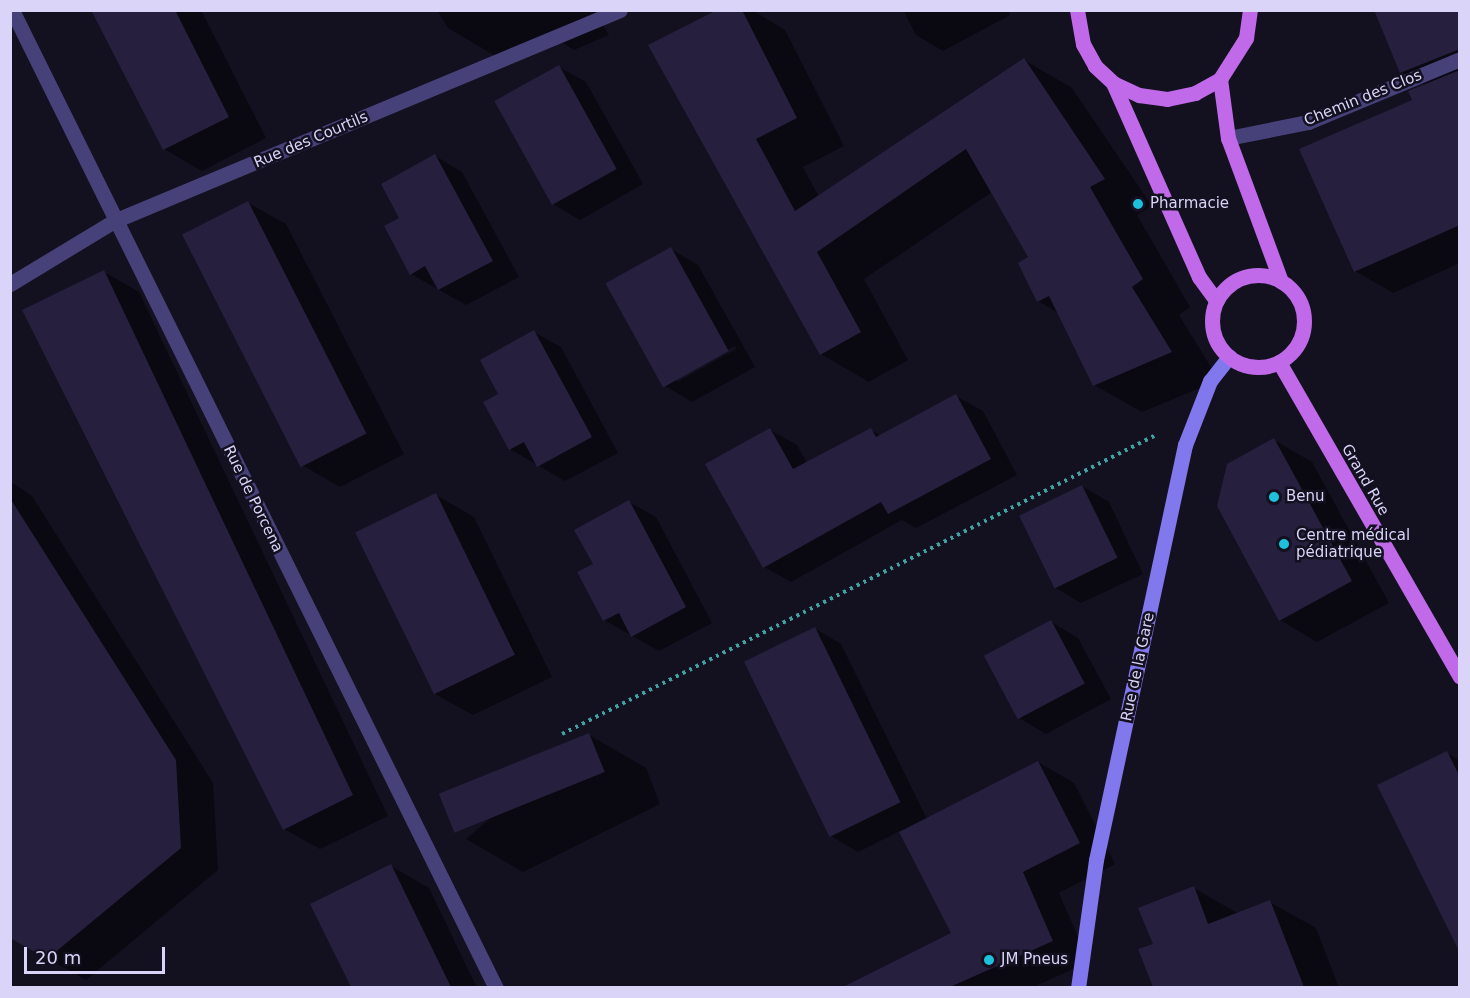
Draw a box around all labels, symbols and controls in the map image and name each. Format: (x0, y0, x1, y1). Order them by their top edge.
street label: Chemin des Clos (1302, 66, 1424, 130)
street label: Rue des Courtils (251, 108, 371, 172)
place label: Pharmacie (1150, 195, 1229, 213)
marker: Pharmacie (1131, 197, 1145, 211)
street label: Grand Rue (1337, 441, 1393, 519)
street label: Rue de Porcena (219, 443, 287, 555)
place label: Benu (1286, 488, 1325, 506)
marker: Benu (1267, 490, 1281, 504)
place label: Centre médical pédiatrique (1296, 526, 1410, 561)
marker: Centre médical pédiatrique (1277, 537, 1291, 551)
street label: Rue de la Gare (1118, 611, 1158, 723)
scale bar (27, 935, 168, 973)
text: 20 m (35, 947, 81, 968)
place label: JM Pneus (1001, 951, 1068, 969)
marker: JM Pneus (982, 953, 996, 967)

